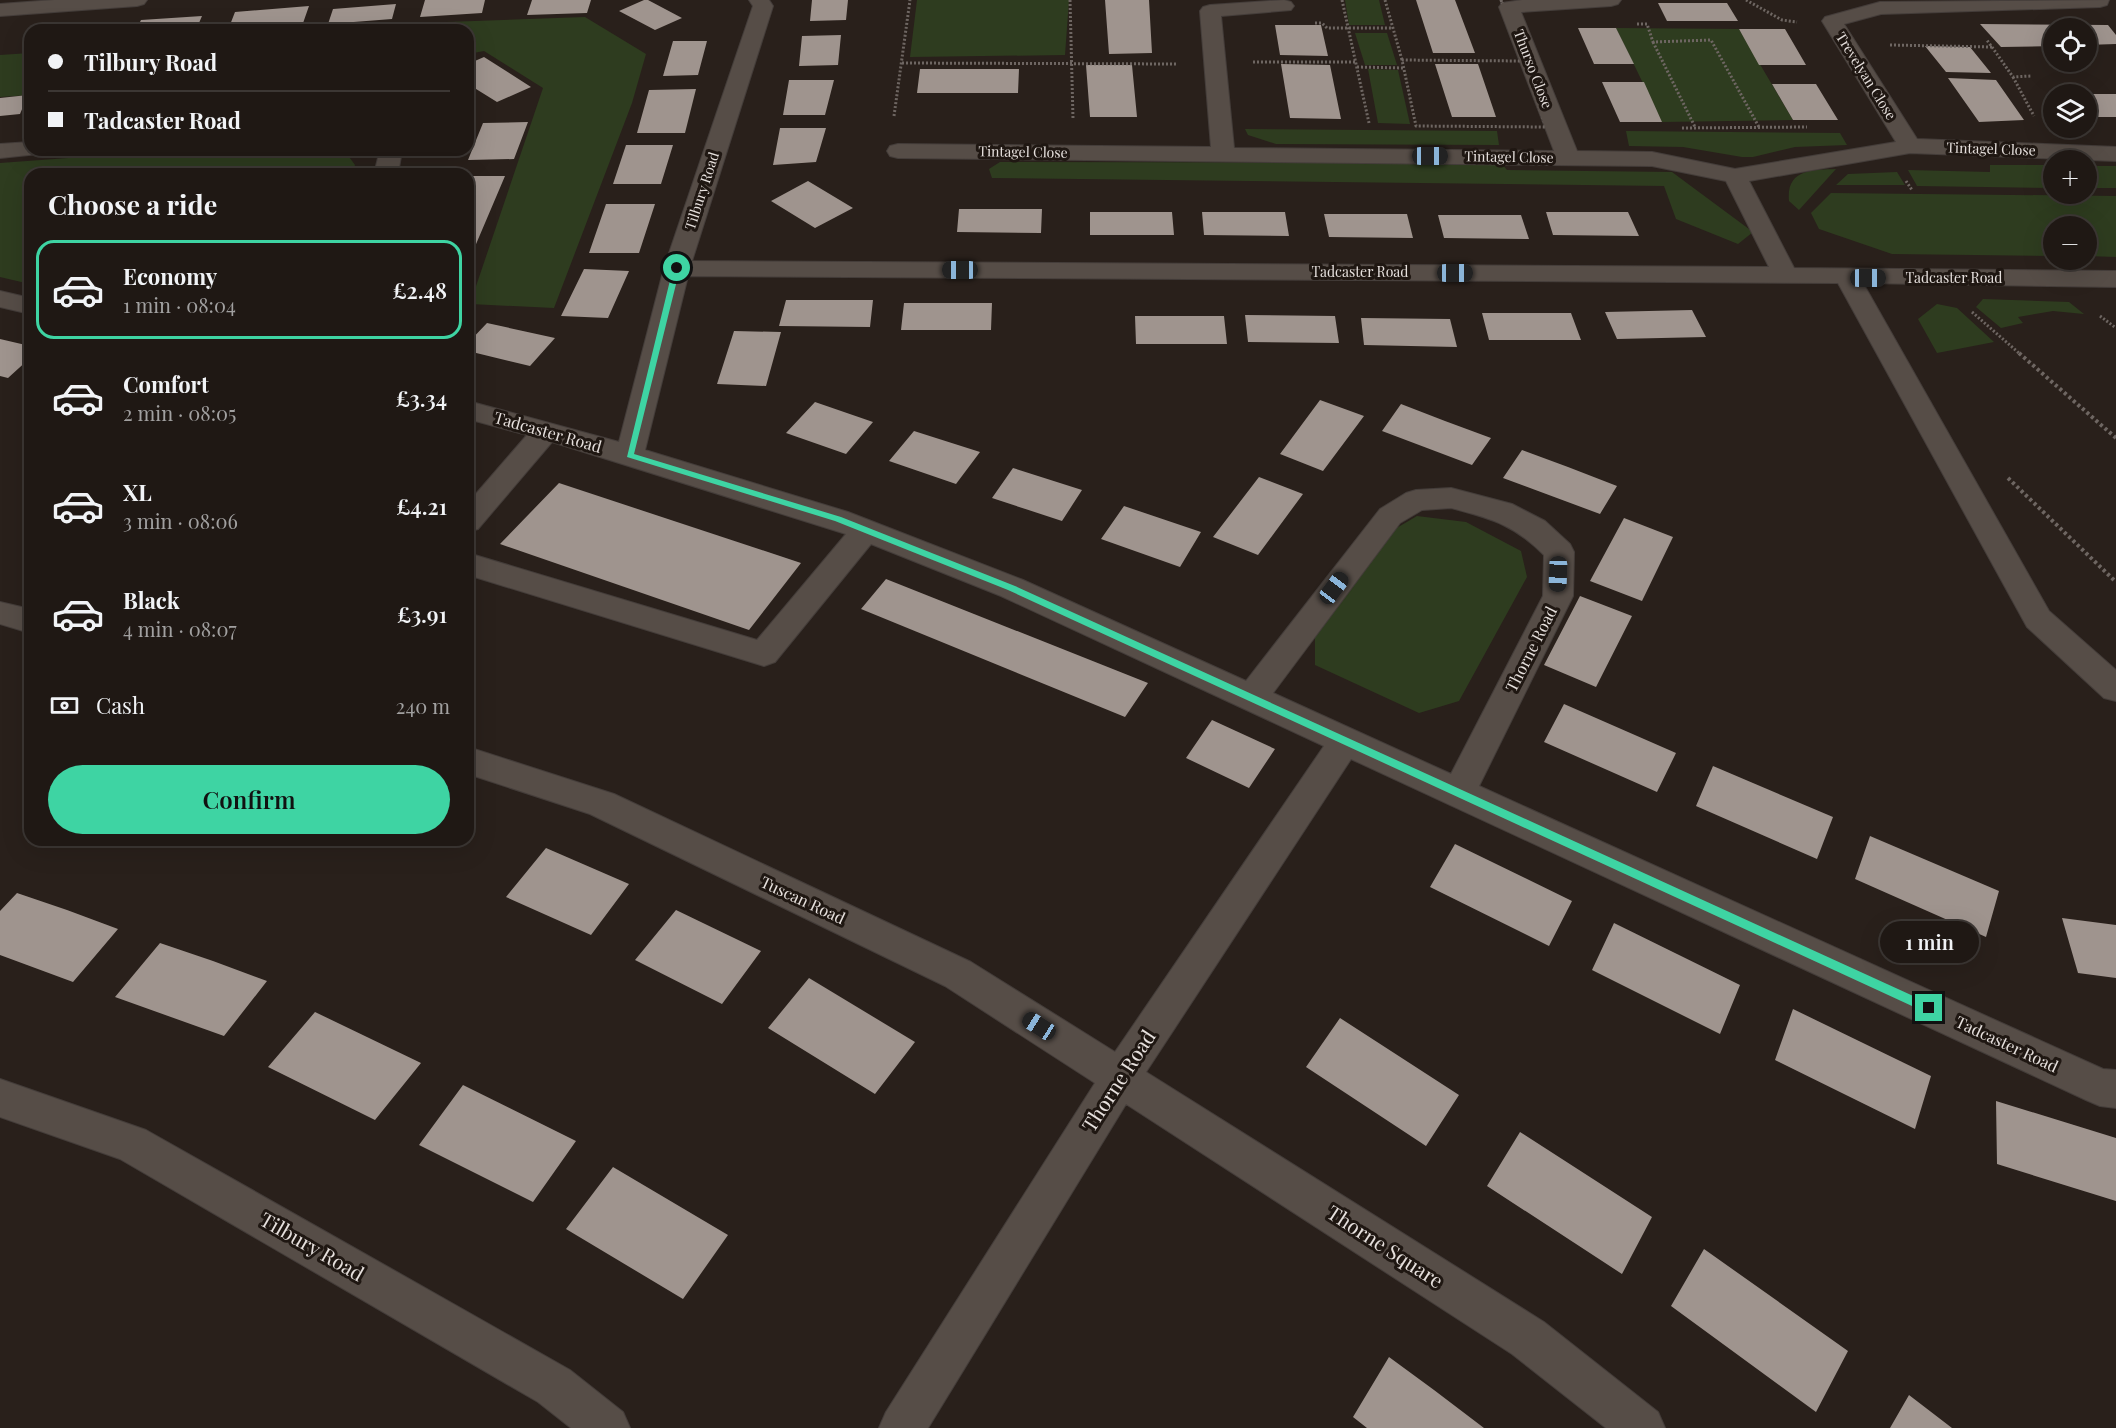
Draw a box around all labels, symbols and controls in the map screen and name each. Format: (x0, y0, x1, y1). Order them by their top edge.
map controls (2043, 18, 2097, 270)
button: locate (2043, 18, 2097, 72)
street label: Thurso Close (1510, 27, 1557, 111)
street label: Trevelyan Close (1832, 28, 1901, 123)
text: Tilbury Road (84, 47, 217, 77)
button: layers (2043, 84, 2097, 138)
text: Tadcaster Road (84, 105, 241, 135)
street label: Tintagel Close (1946, 137, 2036, 160)
street label: Tintagel Close (978, 141, 1068, 162)
street label: Tintagel Close (1464, 146, 1554, 167)
car (1412, 147, 1448, 165)
street label: Tilbury Road (680, 149, 723, 232)
button: + (2043, 150, 2097, 204)
text: Choose a ride (48, 186, 217, 222)
button: − (2043, 216, 2097, 270)
route start (663, 254, 690, 281)
text: Economy (123, 261, 217, 291)
car (942, 261, 978, 279)
street label: Tadcaster Road (1312, 262, 1408, 281)
icon: car (51, 263, 105, 317)
car (1437, 264, 1473, 282)
street label: Tadcaster Road (1906, 268, 2002, 287)
car (1850, 269, 1886, 287)
text: £2.48 (393, 275, 447, 305)
text: 1 min · 08:04 (123, 291, 236, 318)
text: Comfort (123, 369, 209, 399)
icon: car (51, 371, 105, 425)
text: £3.34 (396, 383, 447, 413)
text: 2 min · 08:05 (123, 399, 236, 426)
street label: Tadcaster Road (492, 406, 604, 457)
text: XL (123, 477, 152, 507)
icon: car (51, 479, 105, 533)
text: £4.21 (396, 491, 447, 521)
text: 3 min · 08:06 (123, 507, 238, 534)
car (1548, 556, 1568, 592)
car (1316, 568, 1352, 608)
text: Black (123, 585, 180, 615)
icon: car (51, 587, 105, 641)
text: £3.91 (397, 599, 447, 629)
street label: Thorne Road (1500, 602, 1561, 695)
text: 4 min · 08:07 (123, 615, 237, 642)
icon: cash (48, 689, 81, 722)
text: Cash (96, 690, 145, 720)
text: 240 m (396, 692, 450, 719)
button: Confirm (48, 765, 450, 834)
street label: Tuscan Road (758, 871, 849, 928)
callout: 1 min (1880, 921, 1978, 963)
text: 1 min (1905, 928, 1954, 955)
route end (1915, 994, 1942, 1021)
car (1019, 1009, 1059, 1043)
street label: Tadcaster Road (1953, 1011, 2062, 1076)
street label: Thorne Road (1075, 1024, 1161, 1136)
street label: Thorne Square (1323, 1198, 1449, 1293)
street label: Tilbury Road (256, 1205, 370, 1287)

